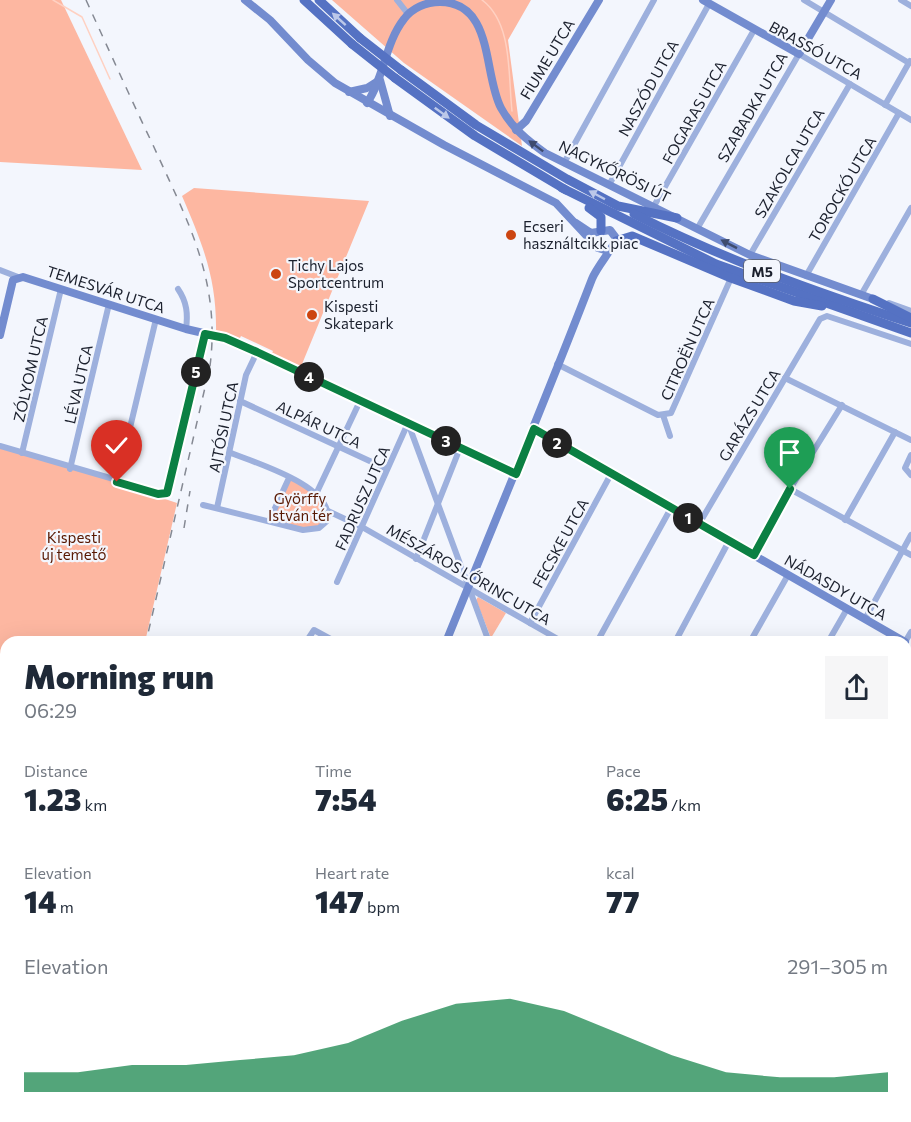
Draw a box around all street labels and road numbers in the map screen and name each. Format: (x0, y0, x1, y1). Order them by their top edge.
street label: FIUME UTCA (516, 16, 578, 102)
street label: BRASSÓ UTCA (766, 16, 866, 83)
street label: NASZÓD UTCA (613, 36, 682, 139)
street label: SZABADKA UTCA (713, 49, 791, 165)
street label: FOGARAS UTCA (658, 57, 730, 167)
street label: SZAKOLCA UTCA (750, 105, 828, 221)
street label: TOROCKÓ UTCA (804, 132, 880, 245)
street label: NAGYKŐRÖSI ÚT (556, 135, 675, 206)
street label: TEMESVÁR UTCA (44, 260, 168, 317)
road number: M5 (744, 260, 780, 282)
street label: CITROËN UTCA (656, 295, 718, 403)
street label: ZÓLYOM UTCA (8, 314, 51, 424)
street label: LÉVA UTCA (59, 342, 96, 425)
street label: GARÁZS UTCA (714, 365, 784, 464)
street label: AJTÓSI UTCA (204, 380, 241, 474)
street label: ALPÁR UTCA (274, 396, 365, 452)
street label: FADRUSZ UTCA (331, 443, 393, 553)
street label: FECSKE UTCA (528, 495, 592, 591)
street label: MÉSZÁROS LŐRINC UTCA (384, 519, 555, 628)
street label: NÁDASDY UTCA (782, 550, 891, 624)

